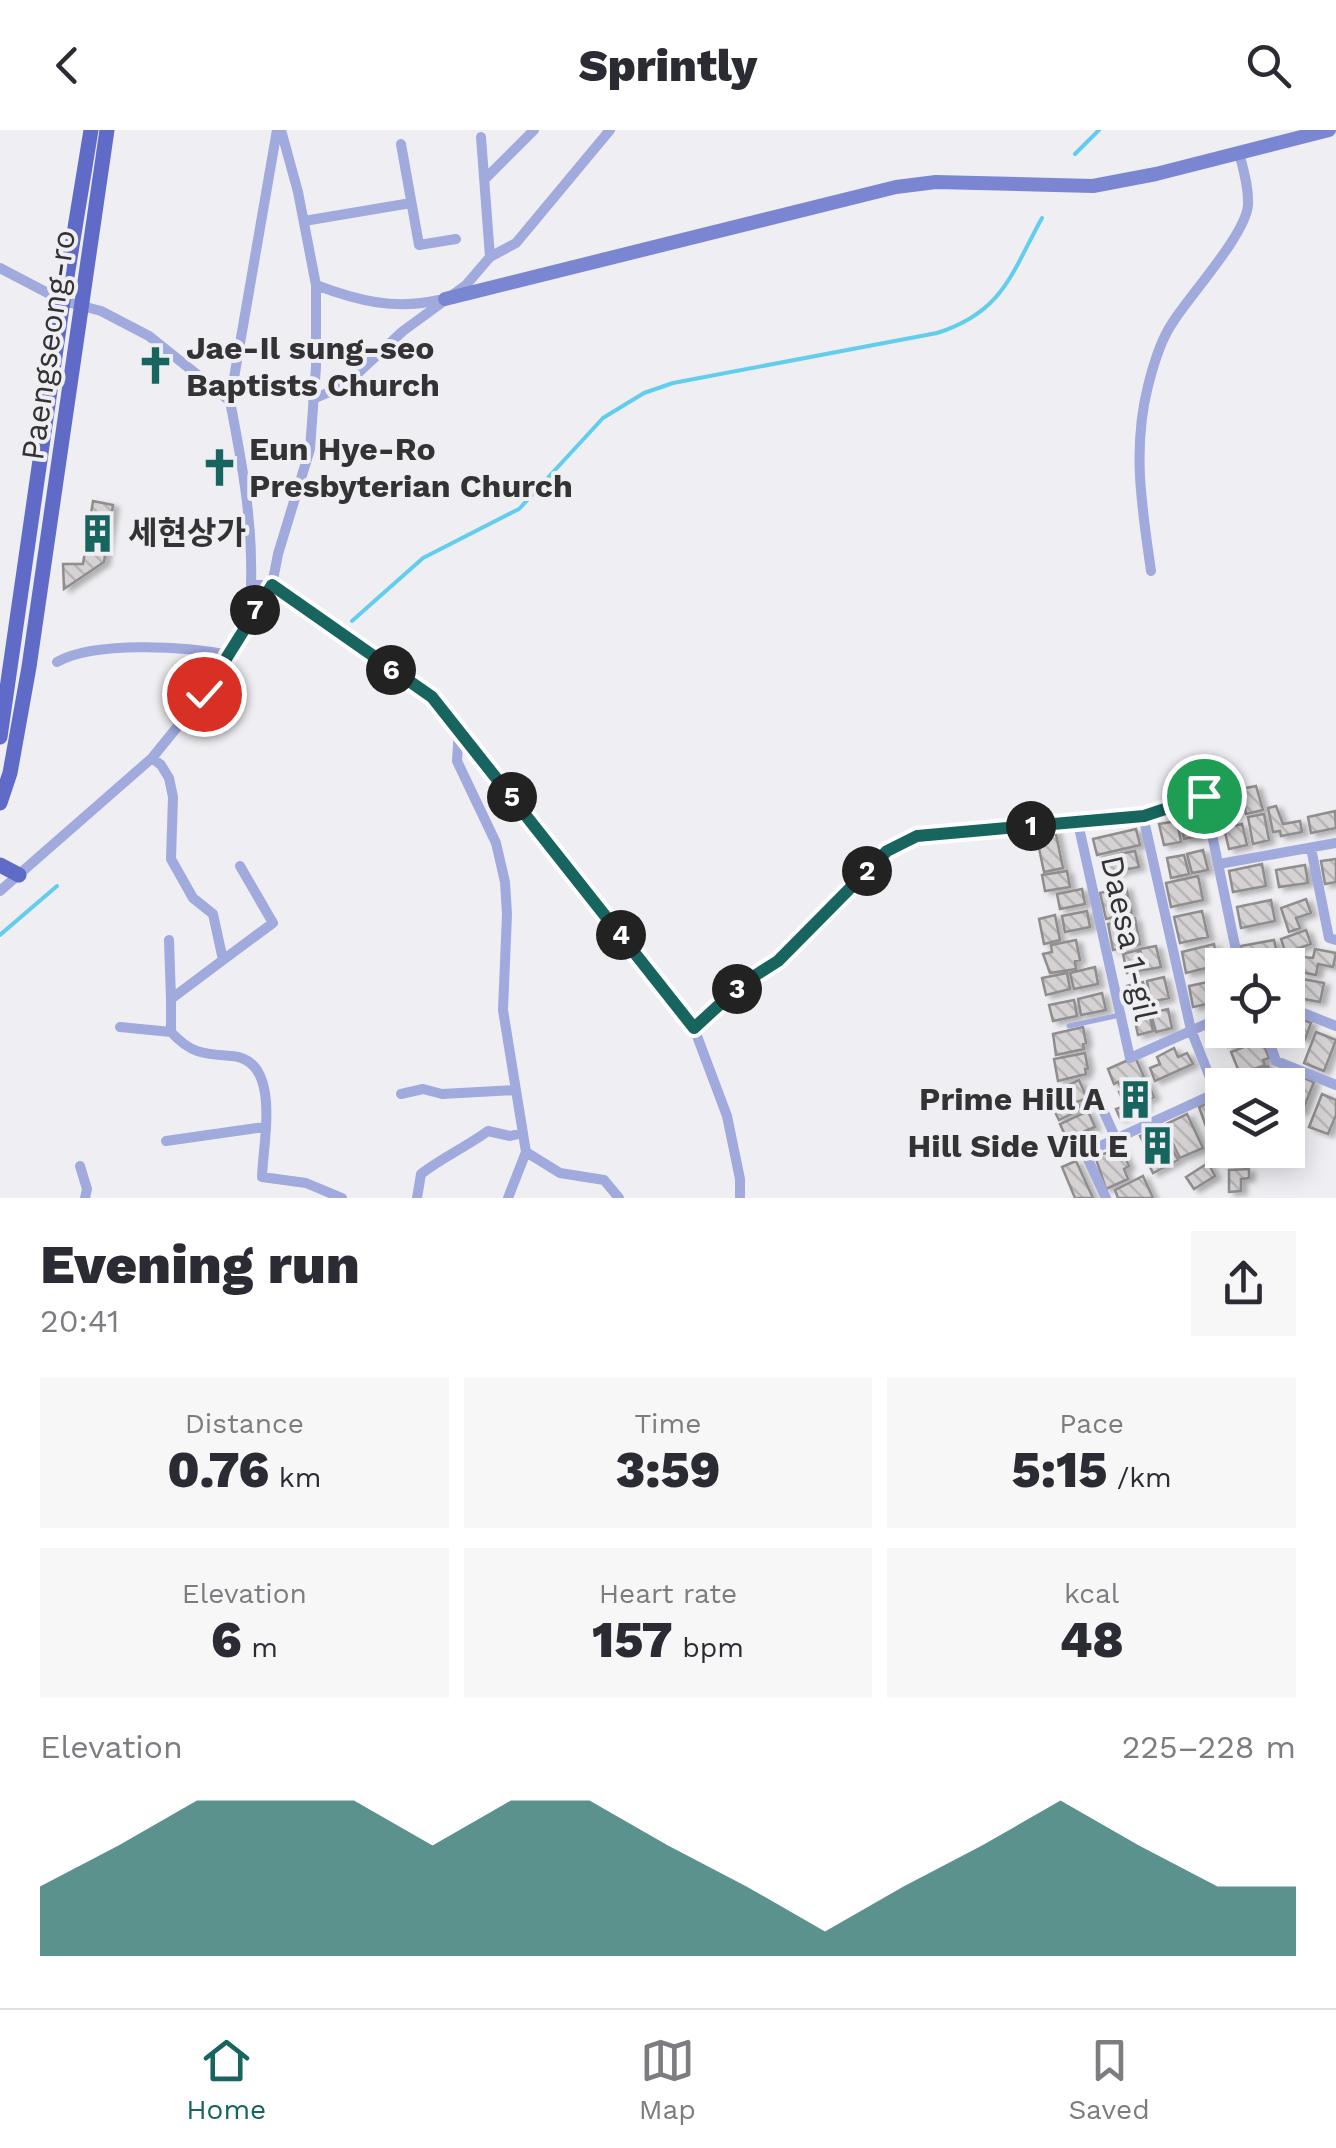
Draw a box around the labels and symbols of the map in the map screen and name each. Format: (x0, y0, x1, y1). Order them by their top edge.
street label: Paengseong-ro (13, 227, 83, 463)
place label: Jae-Il sung-seo Baptists Church (186, 329, 440, 404)
church icon: Jae-Il sung-seo Baptists Church (135, 345, 177, 387)
place label: Eun Hye-Ro Presbyterian Church (249, 430, 573, 505)
church icon: Eun Hye-Ro Presbyterian Church (198, 446, 240, 488)
building icon: 세현상가 (77, 512, 119, 554)
place label: 세현상가 (128, 514, 246, 552)
pin: 7 (230, 585, 280, 635)
pin: 6 (366, 645, 416, 695)
pin (162, 652, 247, 737)
pin (1162, 754, 1247, 839)
pin: 5 (487, 772, 537, 822)
pin: 1 (1006, 801, 1056, 851)
pin: 2 (842, 846, 892, 896)
street label: Daesa 1-gil (1093, 852, 1165, 1024)
pin: 4 (596, 910, 646, 960)
pin: 3 (712, 964, 762, 1014)
building icon: Prime Hill A (1114, 1078, 1156, 1120)
place label: Prime Hill A (919, 1080, 1105, 1118)
building icon: Hill Side Vill E (1137, 1125, 1179, 1167)
place label: Hill Side Vill E (908, 1127, 1128, 1165)

